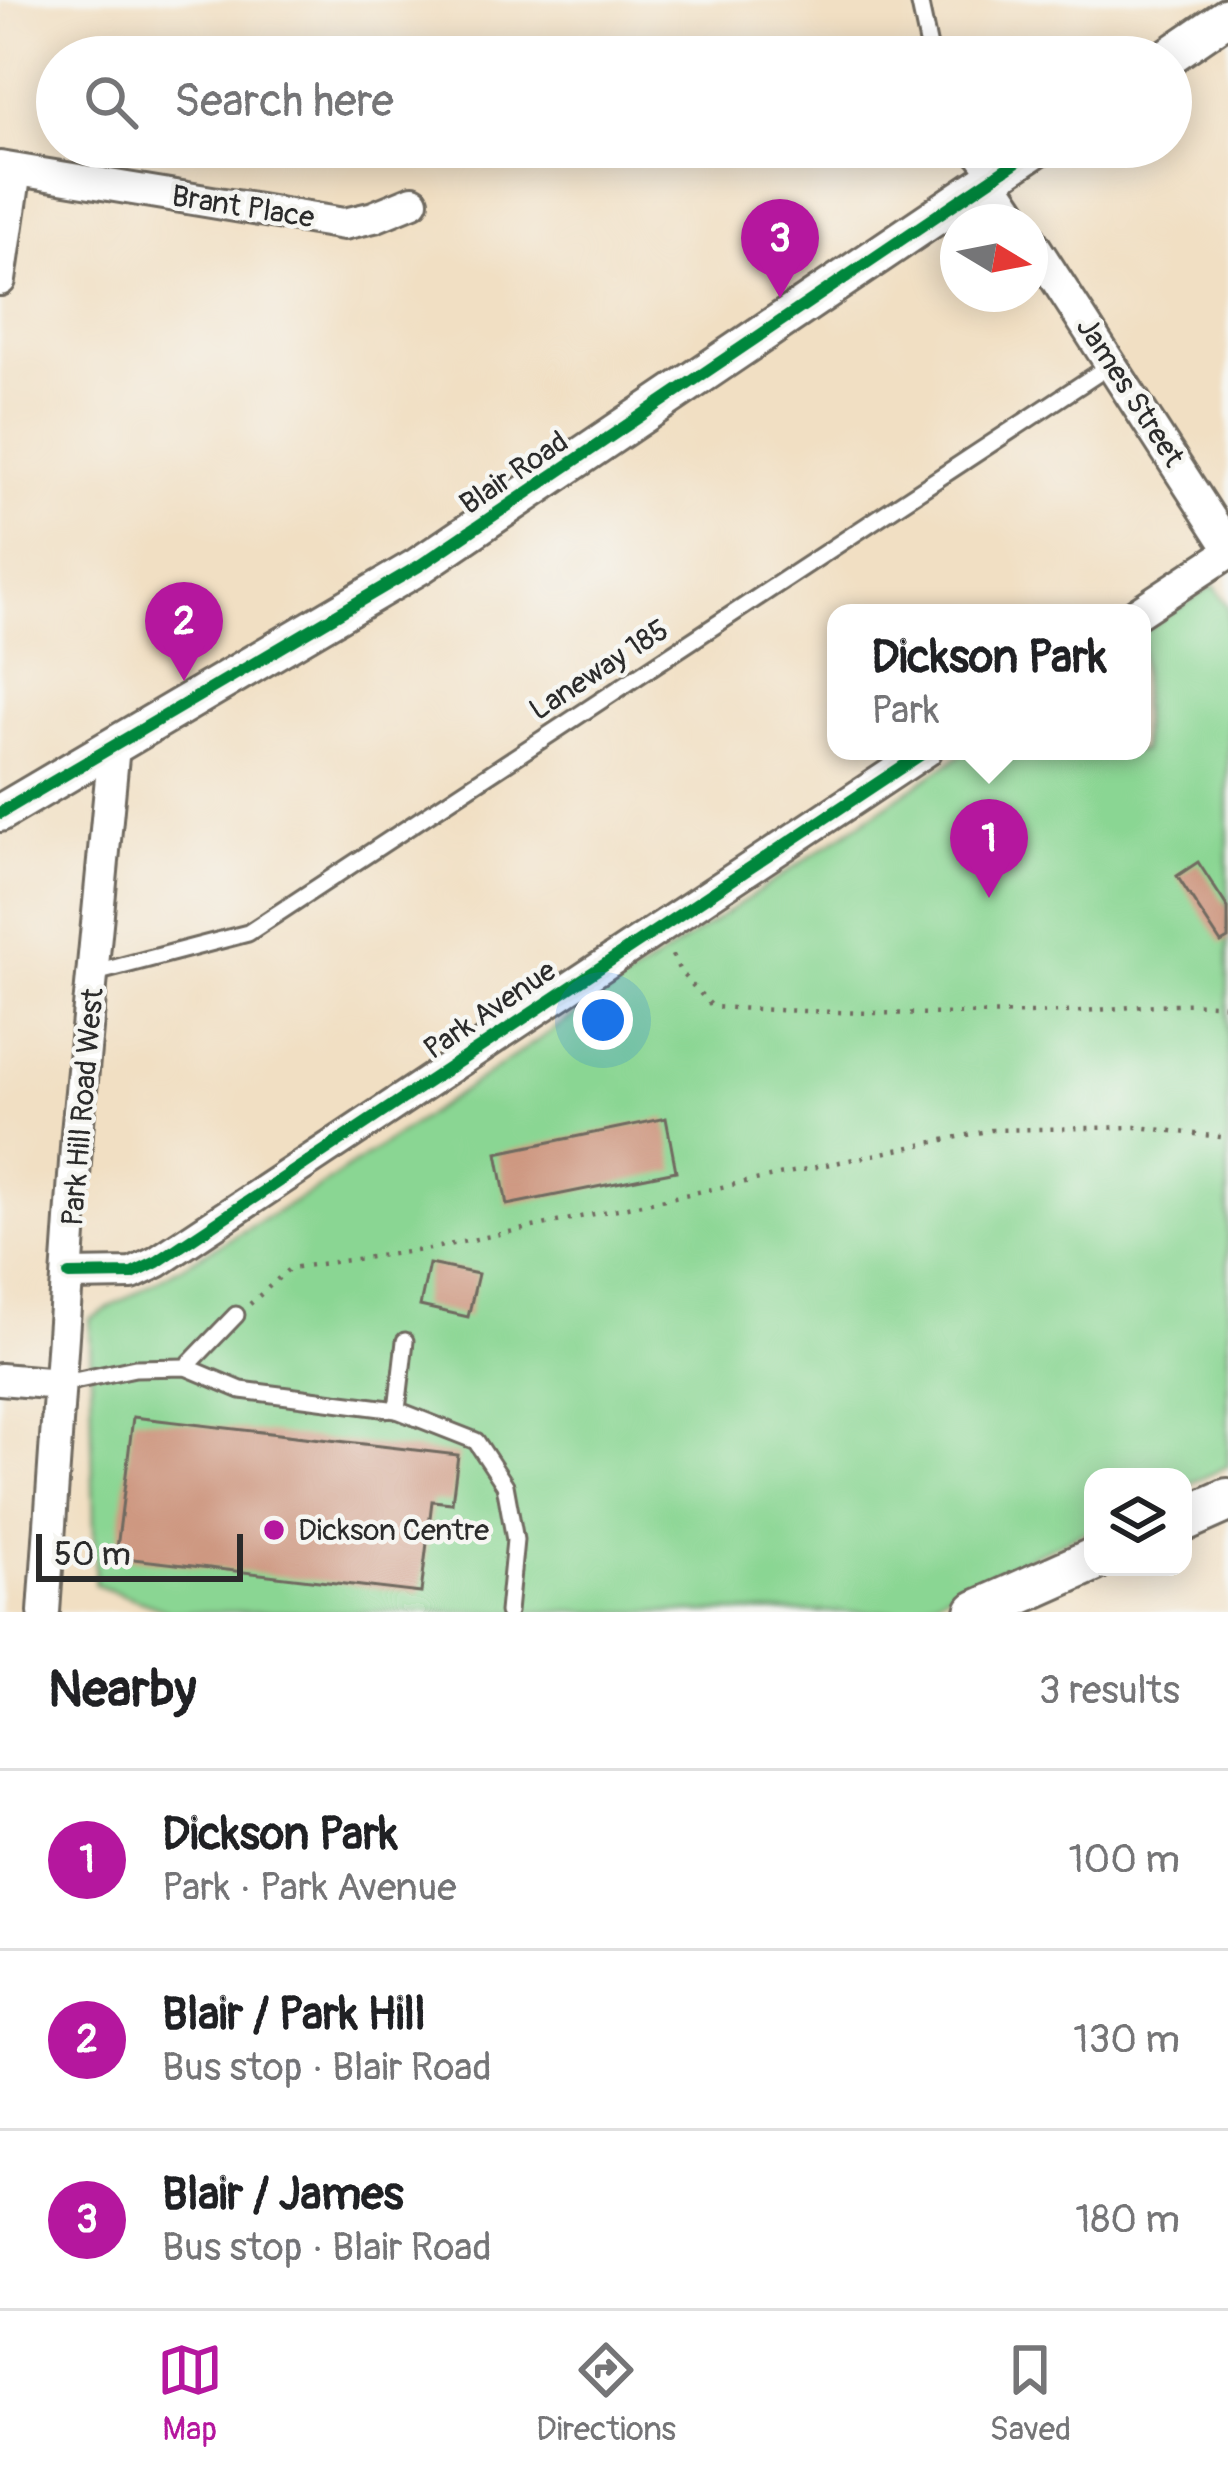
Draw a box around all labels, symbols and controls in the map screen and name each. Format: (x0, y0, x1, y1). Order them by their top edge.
search box (36, 36, 1192, 168)
icon: search (78, 69, 144, 135)
text: Search here (174, 74, 394, 130)
street label: Brant Place (169, 177, 317, 237)
pin: 3 (741, 199, 819, 298)
north arrow (940, 204, 1048, 312)
street label: James Street (1068, 310, 1193, 475)
street label: Blair Road (453, 423, 575, 523)
pin: 2 (145, 582, 223, 681)
popup (827, 604, 1151, 760)
street label: Laneway 185 (523, 611, 675, 729)
text: Dickson Park (871, 630, 1107, 686)
text: Park (871, 686, 939, 735)
pin: 1 (950, 799, 1028, 898)
street label: Park Avenue (417, 952, 563, 1068)
street label: Park Hill Road West (54, 986, 112, 1228)
your location (573, 990, 633, 1050)
map controls (1084, 1468, 1192, 1576)
button: layers (1084, 1468, 1192, 1576)
place label: Dickson Centre (298, 1512, 489, 1549)
marker: Dickson Centre (261, 1517, 287, 1543)
scale bar (36, 1528, 243, 1581)
text: 50 m (54, 1534, 131, 1575)
text: Nearby (48, 1658, 196, 1722)
text: 3 results (1039, 1666, 1180, 1715)
text: Dickson Park (162, 1807, 398, 1863)
text: 1 (79, 1835, 95, 1884)
text: 100 m (1068, 1835, 1180, 1884)
text: Park · Park Avenue (162, 1863, 456, 1912)
text: Blair / Park Hill (162, 1987, 425, 2043)
text: 2 (76, 2015, 98, 2064)
text: 130 m (1073, 2015, 1180, 2064)
text: Bus stop · Blair Road (162, 2043, 492, 2092)
text: Blair / James (162, 2167, 404, 2223)
text: 3 (76, 2195, 98, 2244)
text: 180 m (1075, 2195, 1180, 2244)
text: Bus stop · Blair Road (162, 2223, 492, 2272)
tab: Map (157, 2337, 223, 2450)
tab: Directions (536, 2337, 676, 2450)
tab: Saved (989, 2337, 1071, 2450)

